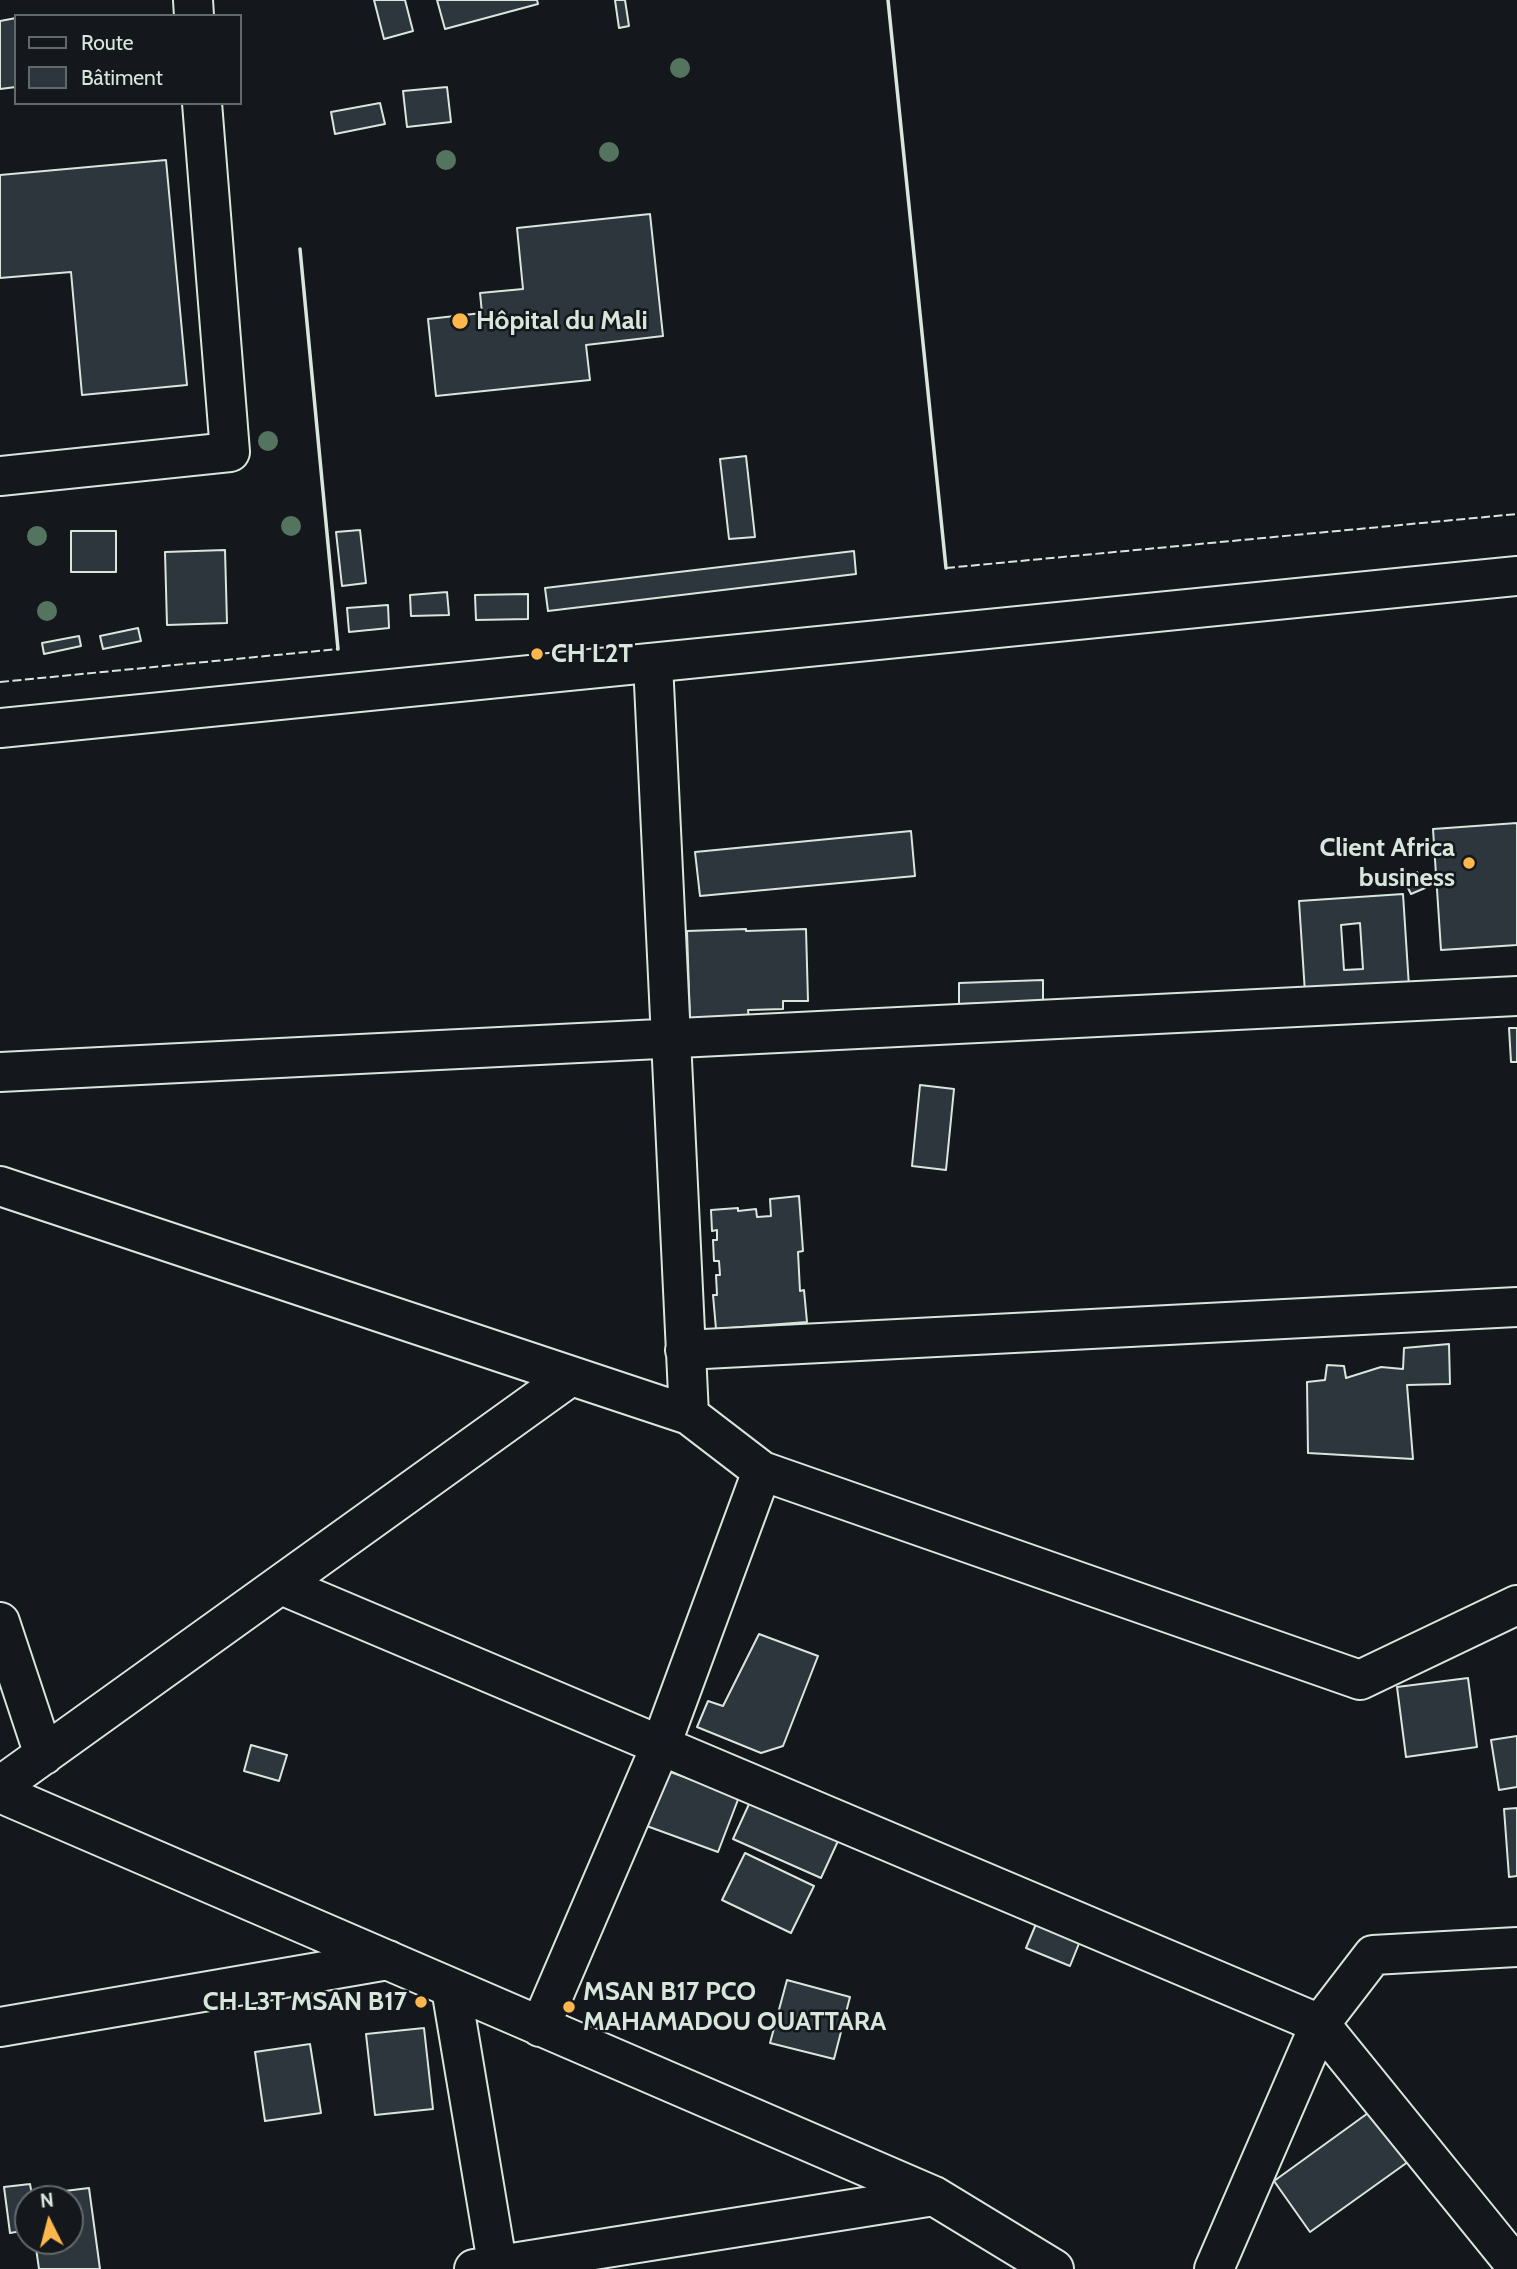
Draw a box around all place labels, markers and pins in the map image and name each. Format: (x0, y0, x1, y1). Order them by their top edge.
place label: Hôpital du Mali (476, 305, 648, 337)
marker: Hôpital du Mali (450, 311, 470, 331)
place label: CH L2T (551, 638, 633, 670)
marker: CH L2T (529, 646, 545, 662)
place label: Client Africa business (1319, 832, 1455, 894)
marker: Client Africa business (1461, 855, 1477, 871)
place label: MSAN B17 PCO MAHAMADOU OUATTARA (583, 1976, 886, 2038)
place label: CH L3T MSAN B17 (203, 1986, 407, 2018)
marker: CH L3T MSAN B17 (413, 1994, 429, 2010)
marker: MSAN B17 PCO MAHAMADOU OUATTARA (561, 1999, 577, 2015)

